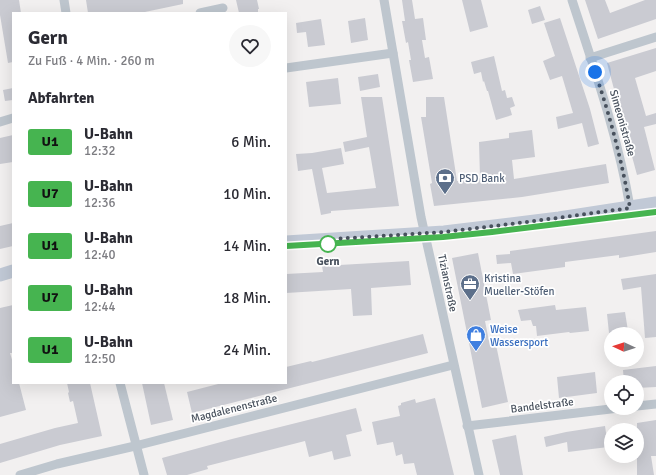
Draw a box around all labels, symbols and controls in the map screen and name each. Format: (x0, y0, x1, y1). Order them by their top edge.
button: heart (229, 25, 271, 67)
text: Gern (28, 26, 68, 50)
text: Zu Fuß · 4 Min. · 260 m (28, 53, 155, 69)
your location (585, 62, 605, 82)
street label: Simeonistraße (607, 88, 638, 158)
text: Abfahrten (28, 89, 95, 107)
text: U-Bahn (84, 125, 133, 143)
text: U1 (42, 133, 59, 150)
text: 6 Min. (231, 133, 271, 151)
text: 12:32 (84, 143, 116, 159)
bank icon: PSD Bank (434, 167, 456, 195)
place label: PSD Bank (459, 172, 505, 185)
text: U-Bahn (84, 177, 133, 195)
text: U7 (42, 185, 59, 202)
text: 10 Min. (223, 185, 271, 203)
text: 12:36 (84, 195, 116, 211)
text: U-Bahn (84, 229, 133, 247)
marker: Gern (319, 235, 337, 253)
text: U1 (42, 237, 59, 254)
text: 14 Min. (223, 237, 271, 255)
text: 12:40 (84, 247, 116, 263)
street label: Tizianstraße (435, 253, 460, 313)
place label: Gern (316, 255, 340, 268)
place label: Kristina Mueller-Stöfen (484, 272, 555, 298)
office icon: Kristina Mueller-Stöfen (459, 273, 481, 301)
text: U-Bahn (84, 281, 133, 299)
text: U7 (42, 289, 59, 306)
text: 18 Min. (223, 289, 271, 307)
text: 12:44 (84, 299, 116, 315)
place label: Weise Wassersport (490, 323, 548, 349)
shop icon: Weise Wassersport (465, 324, 487, 352)
north arrow (604, 327, 644, 367)
map controls (604, 327, 644, 463)
text: U-Bahn (84, 333, 133, 351)
text: U1 (42, 341, 59, 358)
text: 24 Min. (223, 341, 271, 359)
text: 12:50 (84, 351, 116, 367)
button: locate (604, 375, 644, 415)
street label: Magdalenenstraße (190, 391, 279, 425)
street label: Bandelstraße (510, 395, 574, 416)
button: layers (604, 423, 644, 463)

